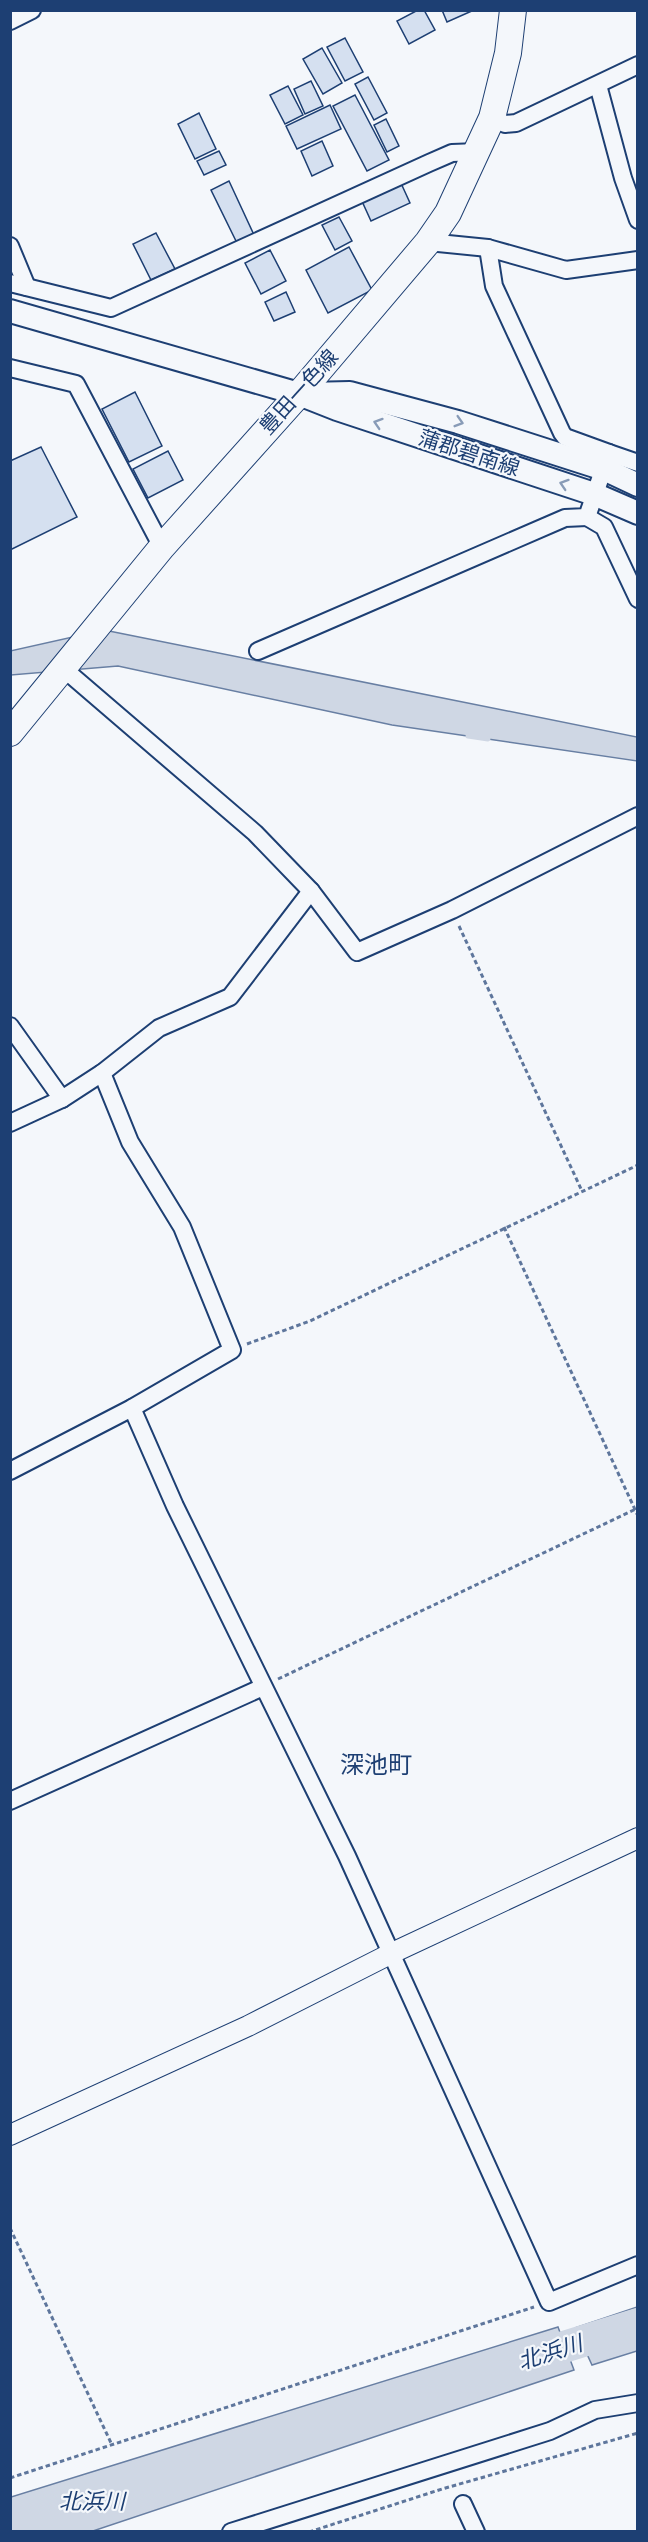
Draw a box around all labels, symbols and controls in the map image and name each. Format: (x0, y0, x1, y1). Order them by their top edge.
street label: 豊田一色線 (251, 342, 345, 441)
one-way arrow (453, 415, 464, 427)
one-way arrow (374, 418, 384, 430)
street label: 蒲郡碧南線 (414, 421, 524, 483)
one-way arrow (559, 479, 570, 491)
district label: 深池町 (340, 1746, 412, 1782)
water label: 北浜川 (513, 2325, 589, 2378)
water label: 北浜川 (59, 2484, 127, 2518)

